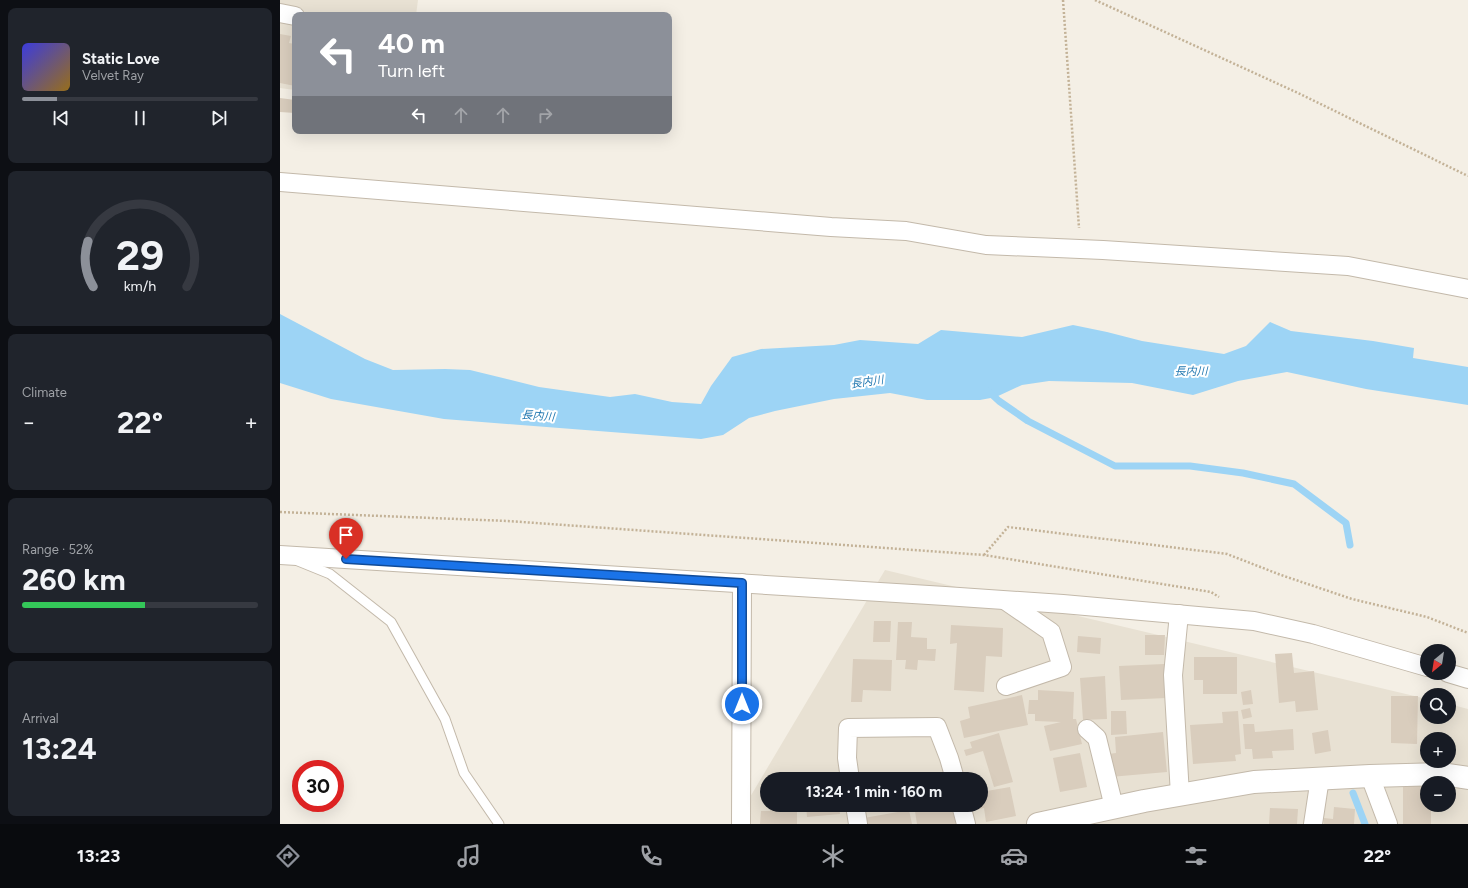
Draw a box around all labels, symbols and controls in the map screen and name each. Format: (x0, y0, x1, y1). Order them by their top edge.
text: 40 m (378, 26, 445, 60)
icon: left (312, 28, 364, 80)
text: Static Love (82, 50, 160, 68)
text: Turn left (378, 60, 445, 82)
text: Velvet Ray (82, 68, 144, 83)
icon: left (408, 104, 430, 126)
icon: ahead (450, 104, 472, 126)
icon: ahead (492, 104, 514, 126)
icon: right (534, 104, 556, 126)
icon: previous (50, 107, 72, 129)
icon: pause (129, 107, 151, 129)
icon: next (208, 107, 230, 129)
text: 29 (116, 230, 164, 280)
text: km/h (124, 276, 156, 294)
water label: 長内川 (1175, 365, 1208, 378)
water label: 長内川 (850, 373, 885, 391)
text: Climate (22, 385, 67, 400)
text: 22° (117, 404, 163, 441)
water label: 長内川 (521, 408, 556, 424)
text: − (22, 409, 36, 436)
text: + (244, 409, 258, 436)
pin (329, 518, 363, 559)
icon: arrive (335, 524, 357, 546)
text: Range · 52% (22, 542, 93, 557)
text: 260 km (22, 561, 126, 598)
north arrow (1420, 644, 1456, 680)
map controls (1420, 644, 1456, 812)
position arrow (721, 683, 763, 725)
button: search (1420, 688, 1456, 724)
text: Arrival (22, 711, 59, 726)
text: 13:24 (22, 730, 97, 767)
button: + (1420, 732, 1456, 768)
speed limit sign: 30 (292, 760, 344, 812)
button: − (1420, 776, 1456, 812)
text: 13:24 · 1 min · 160 m (806, 783, 942, 801)
icon: directions (274, 842, 302, 870)
icon: music (455, 842, 483, 870)
icon: phone (637, 842, 665, 870)
icon: climate (819, 842, 847, 870)
icon: car (1000, 842, 1028, 870)
icon: filters (1182, 842, 1210, 870)
text: 13:23 (77, 845, 120, 867)
text: 22° (1364, 845, 1391, 867)

